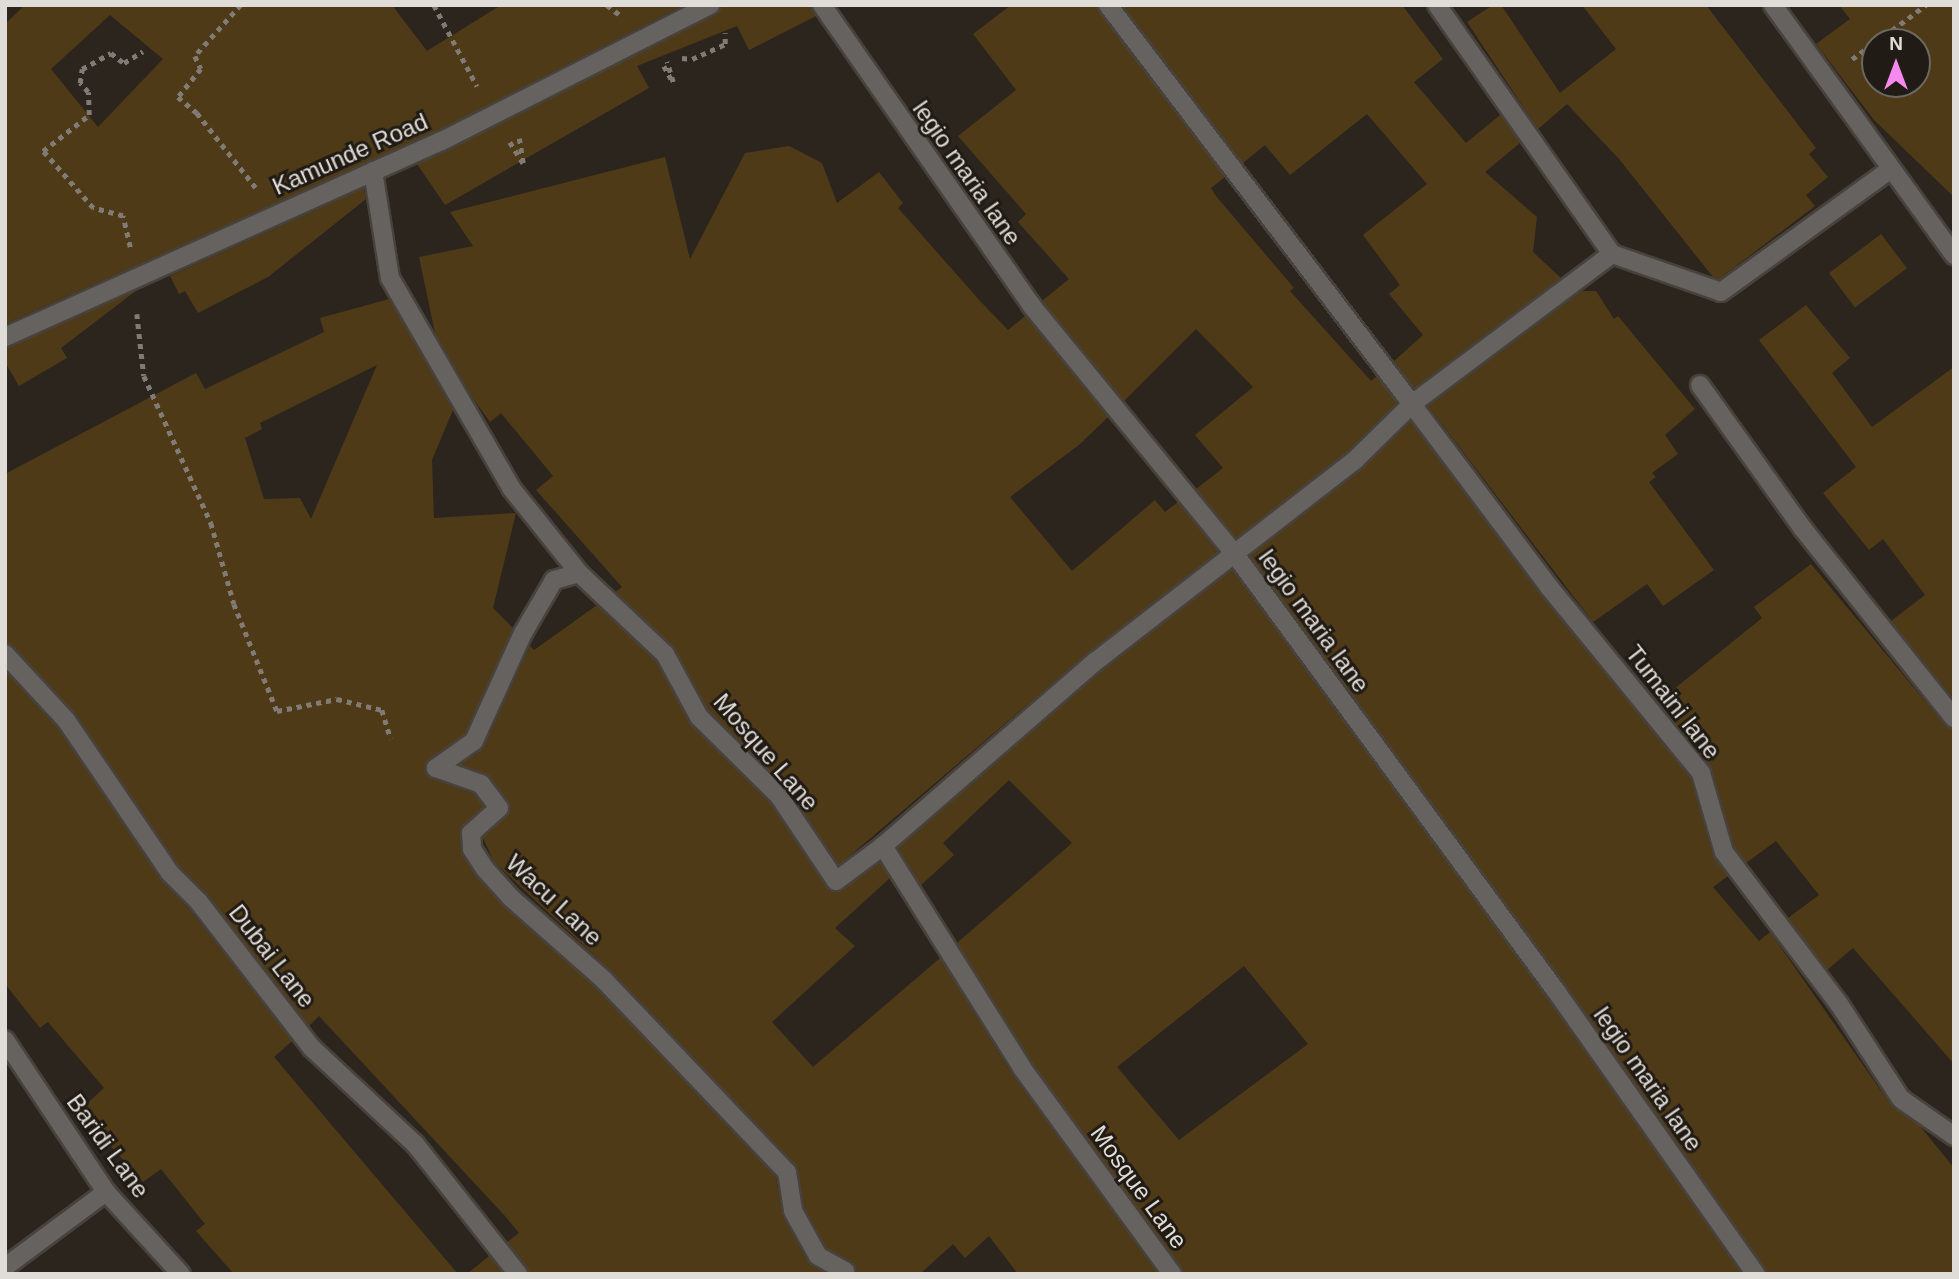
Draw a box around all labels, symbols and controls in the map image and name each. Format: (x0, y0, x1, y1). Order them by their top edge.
north arrow (1861, 28, 1931, 98)
text: N (1889, 33, 1903, 54)
street label: legio maria lane (907, 95, 1027, 251)
street label: Kamunde Road (268, 107, 432, 201)
street label: legio maria lane (1253, 544, 1375, 698)
street label: Tumaini lane (1620, 639, 1726, 765)
street label: Mosque Lane (707, 688, 825, 816)
street label: Wacu Lane (500, 848, 608, 952)
street label: Dubai Lane (223, 899, 321, 1013)
street label: legio maria lane (1588, 1001, 1708, 1157)
street label: Baridi Lane (61, 1088, 155, 1204)
street label: Mosque Lane (1085, 1120, 1193, 1254)

